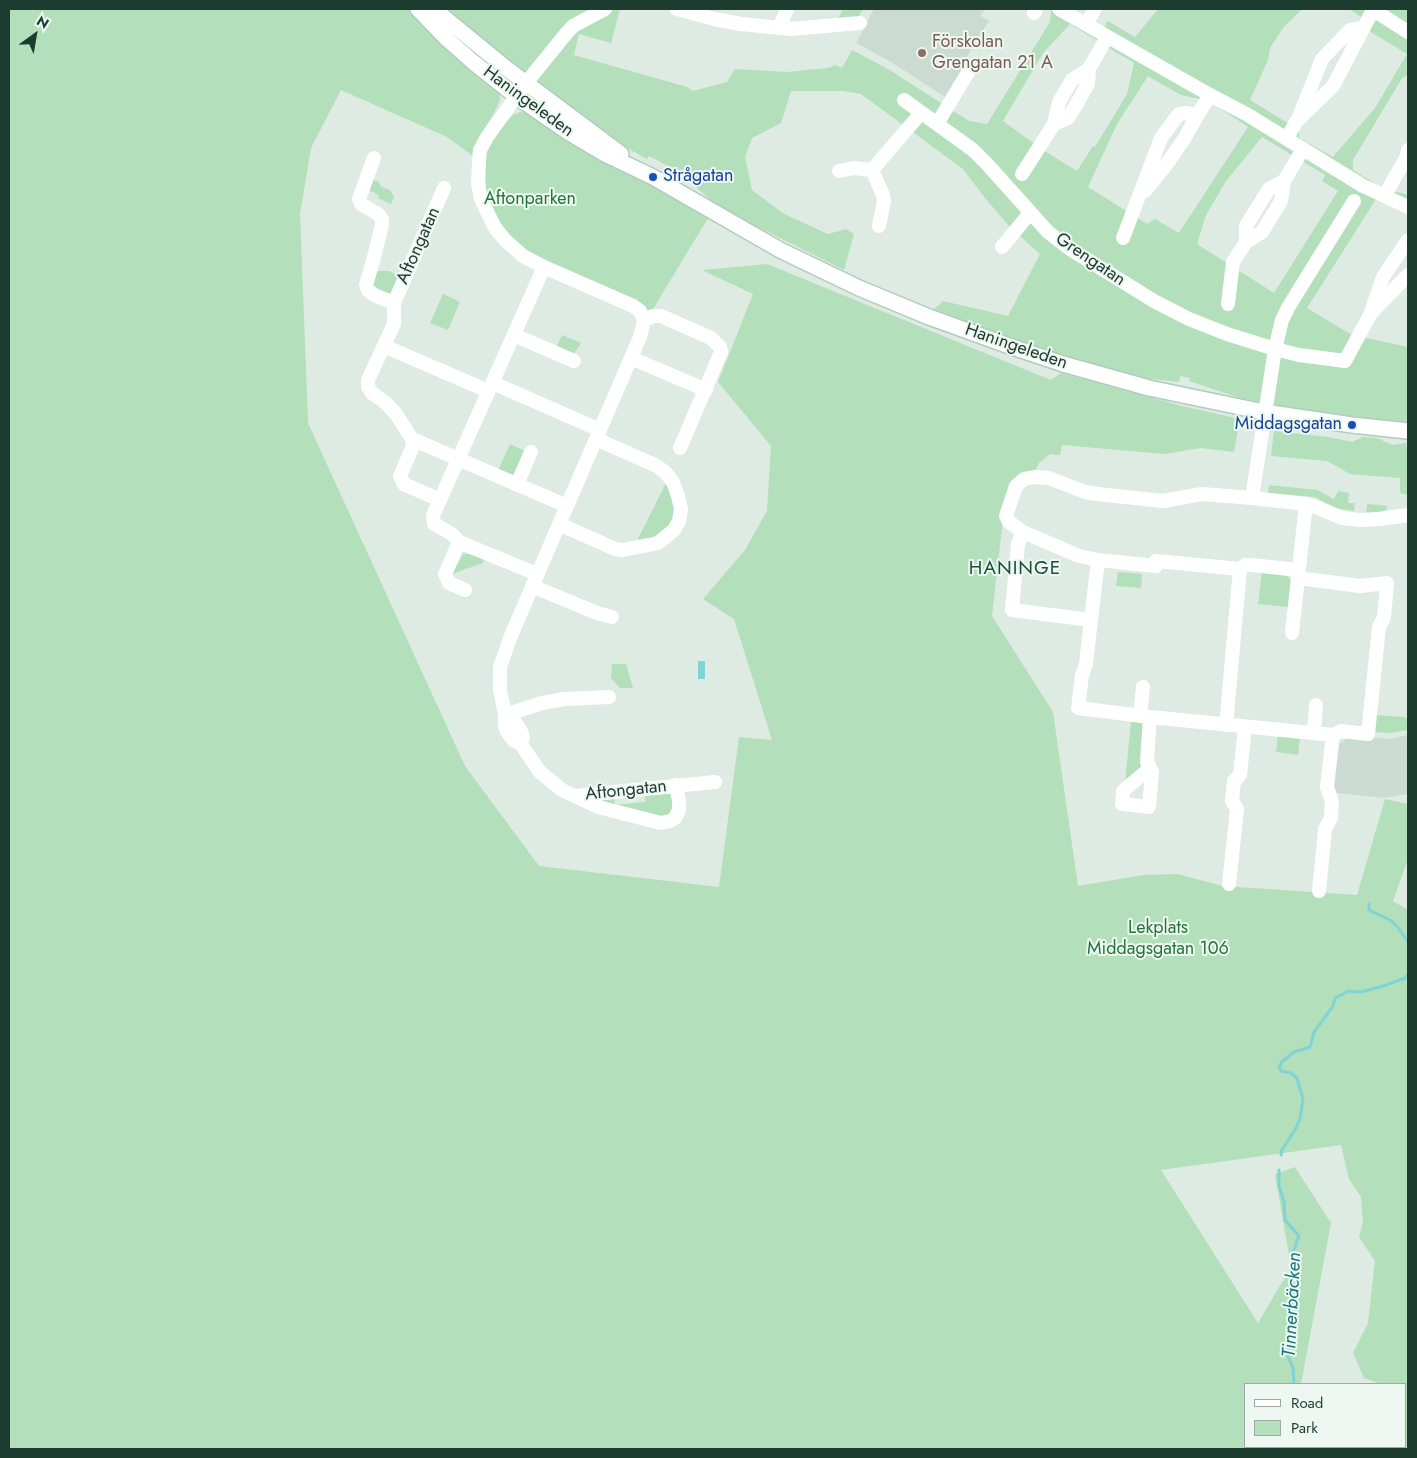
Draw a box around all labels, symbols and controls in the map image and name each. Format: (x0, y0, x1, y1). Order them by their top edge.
north arrow (10, 10, 60, 60)
text: N (33, 11, 53, 34)
place label: Förskolan Grengatan 21 A (932, 32, 1053, 74)
marker: Förskolan Grengatan 21 A (916, 47, 928, 59)
street label: Haningeleden (478, 62, 578, 142)
place label: Strågatan (663, 166, 733, 188)
marker: Strågatan (647, 171, 659, 183)
park label: Aftonparken (484, 189, 576, 211)
street label: Aftongatan (392, 204, 446, 288)
street label: Grengatan (1051, 229, 1129, 291)
street label: Haningeleden (962, 319, 1070, 375)
place label: Middagsgatan (1235, 414, 1342, 436)
marker: Middagsgatan (1346, 419, 1358, 431)
district label: HANINGE (968, 558, 1062, 580)
street label: Aftongatan (584, 776, 668, 806)
park label: Lekplats Middagsgatan 106 (1087, 918, 1229, 961)
water label: Tinnerbäcken (1279, 1252, 1307, 1358)
legend (1244, 1383, 1407, 1448)
text: Road (1291, 1392, 1323, 1414)
text: Park (1291, 1417, 1318, 1439)

